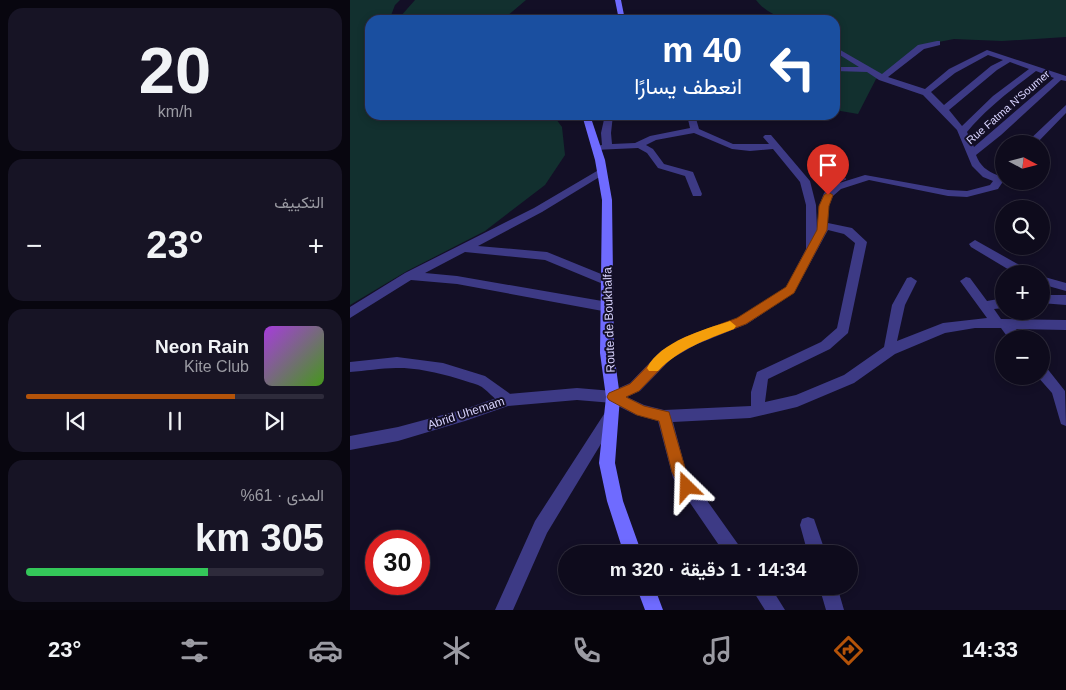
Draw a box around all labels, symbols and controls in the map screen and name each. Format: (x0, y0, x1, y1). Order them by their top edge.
text: 40 m (662, 30, 742, 69)
text: 20 (139, 34, 211, 107)
icon: left (760, 35, 825, 100)
street label: Rue Fatma N'Soumer (964, 67, 1052, 146)
text: انعطف يسارًا (634, 74, 742, 99)
text: km/h (158, 103, 192, 120)
north arrow (995, 135, 1050, 190)
map controls (995, 135, 1050, 385)
pin (807, 144, 849, 195)
icon: arrive (814, 151, 842, 179)
text: التكييف (274, 194, 324, 211)
button: search (995, 200, 1050, 255)
text: 23° (146, 224, 204, 266)
text: − (26, 230, 42, 261)
text: + (308, 230, 324, 261)
button: + (995, 265, 1050, 320)
street label: Route de Boukhalfa (600, 267, 618, 373)
button: − (995, 330, 1050, 385)
text: Neon Rain (155, 336, 249, 357)
text: Kite Club (184, 358, 249, 375)
street label: Abrid Uhemam (426, 394, 506, 432)
icon: previous (62, 407, 90, 435)
icon: pause (161, 407, 189, 435)
icon: next (260, 407, 288, 435)
position arrow (660, 460, 712, 512)
text: المدى · 61% (240, 487, 324, 504)
text: 305 km (195, 517, 324, 559)
speed limit sign: 30 (365, 530, 430, 595)
text: 14:34 · 1 دقيقة · 320 m (610, 559, 806, 580)
icon: filters (177, 633, 212, 668)
icon: car (308, 633, 343, 668)
icon: climate (439, 633, 474, 668)
icon: phone (569, 633, 604, 668)
icon: music (700, 633, 735, 668)
icon: directions (831, 633, 866, 668)
text: 23° (48, 637, 81, 662)
text: 14:33 (962, 637, 1018, 662)

